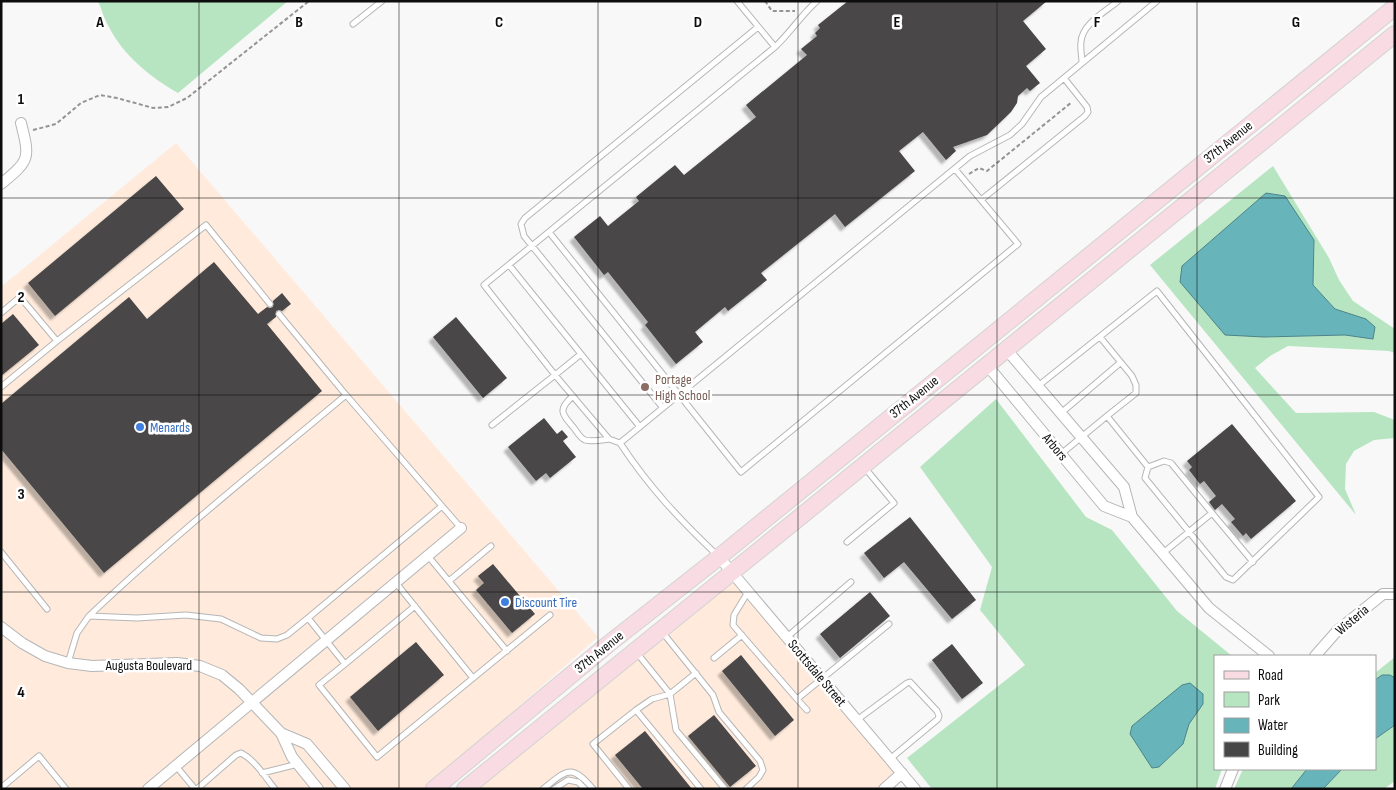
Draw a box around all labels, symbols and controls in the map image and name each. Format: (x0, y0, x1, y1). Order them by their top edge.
text: A (95, 13, 104, 32)
text: B (295, 13, 303, 32)
text: C (495, 13, 503, 32)
text: D (694, 13, 702, 32)
text: E (894, 13, 901, 32)
text: F (1094, 13, 1101, 32)
text: G (1292, 13, 1300, 32)
text: 1 (18, 90, 25, 109)
street label: 37th Avenue (1200, 117, 1256, 167)
text: 2 (17, 288, 25, 307)
place label: Portage High School (655, 371, 710, 404)
street label: 37th Avenue (886, 372, 942, 422)
marker: Portage High School (639, 381, 651, 393)
place label: Menards (150, 419, 190, 436)
marker: Menards (134, 421, 146, 433)
street label: Arbors (1038, 429, 1071, 464)
text: 3 (17, 485, 25, 504)
place label: Discount Tire (515, 594, 577, 611)
marker: Discount Tire (499, 596, 511, 608)
street label: Wisteria (1332, 601, 1372, 639)
street label: 37th Avenue (571, 627, 627, 677)
street label: Scottsdale Street (784, 636, 850, 710)
legend (1214, 655, 1376, 770)
street label: Augusta Boulevard (105, 657, 192, 674)
text: Road (1258, 666, 1283, 685)
text: 4 (17, 683, 25, 702)
text: Park (1258, 691, 1280, 710)
text: Water (1258, 716, 1289, 735)
text: Building (1258, 741, 1298, 760)

